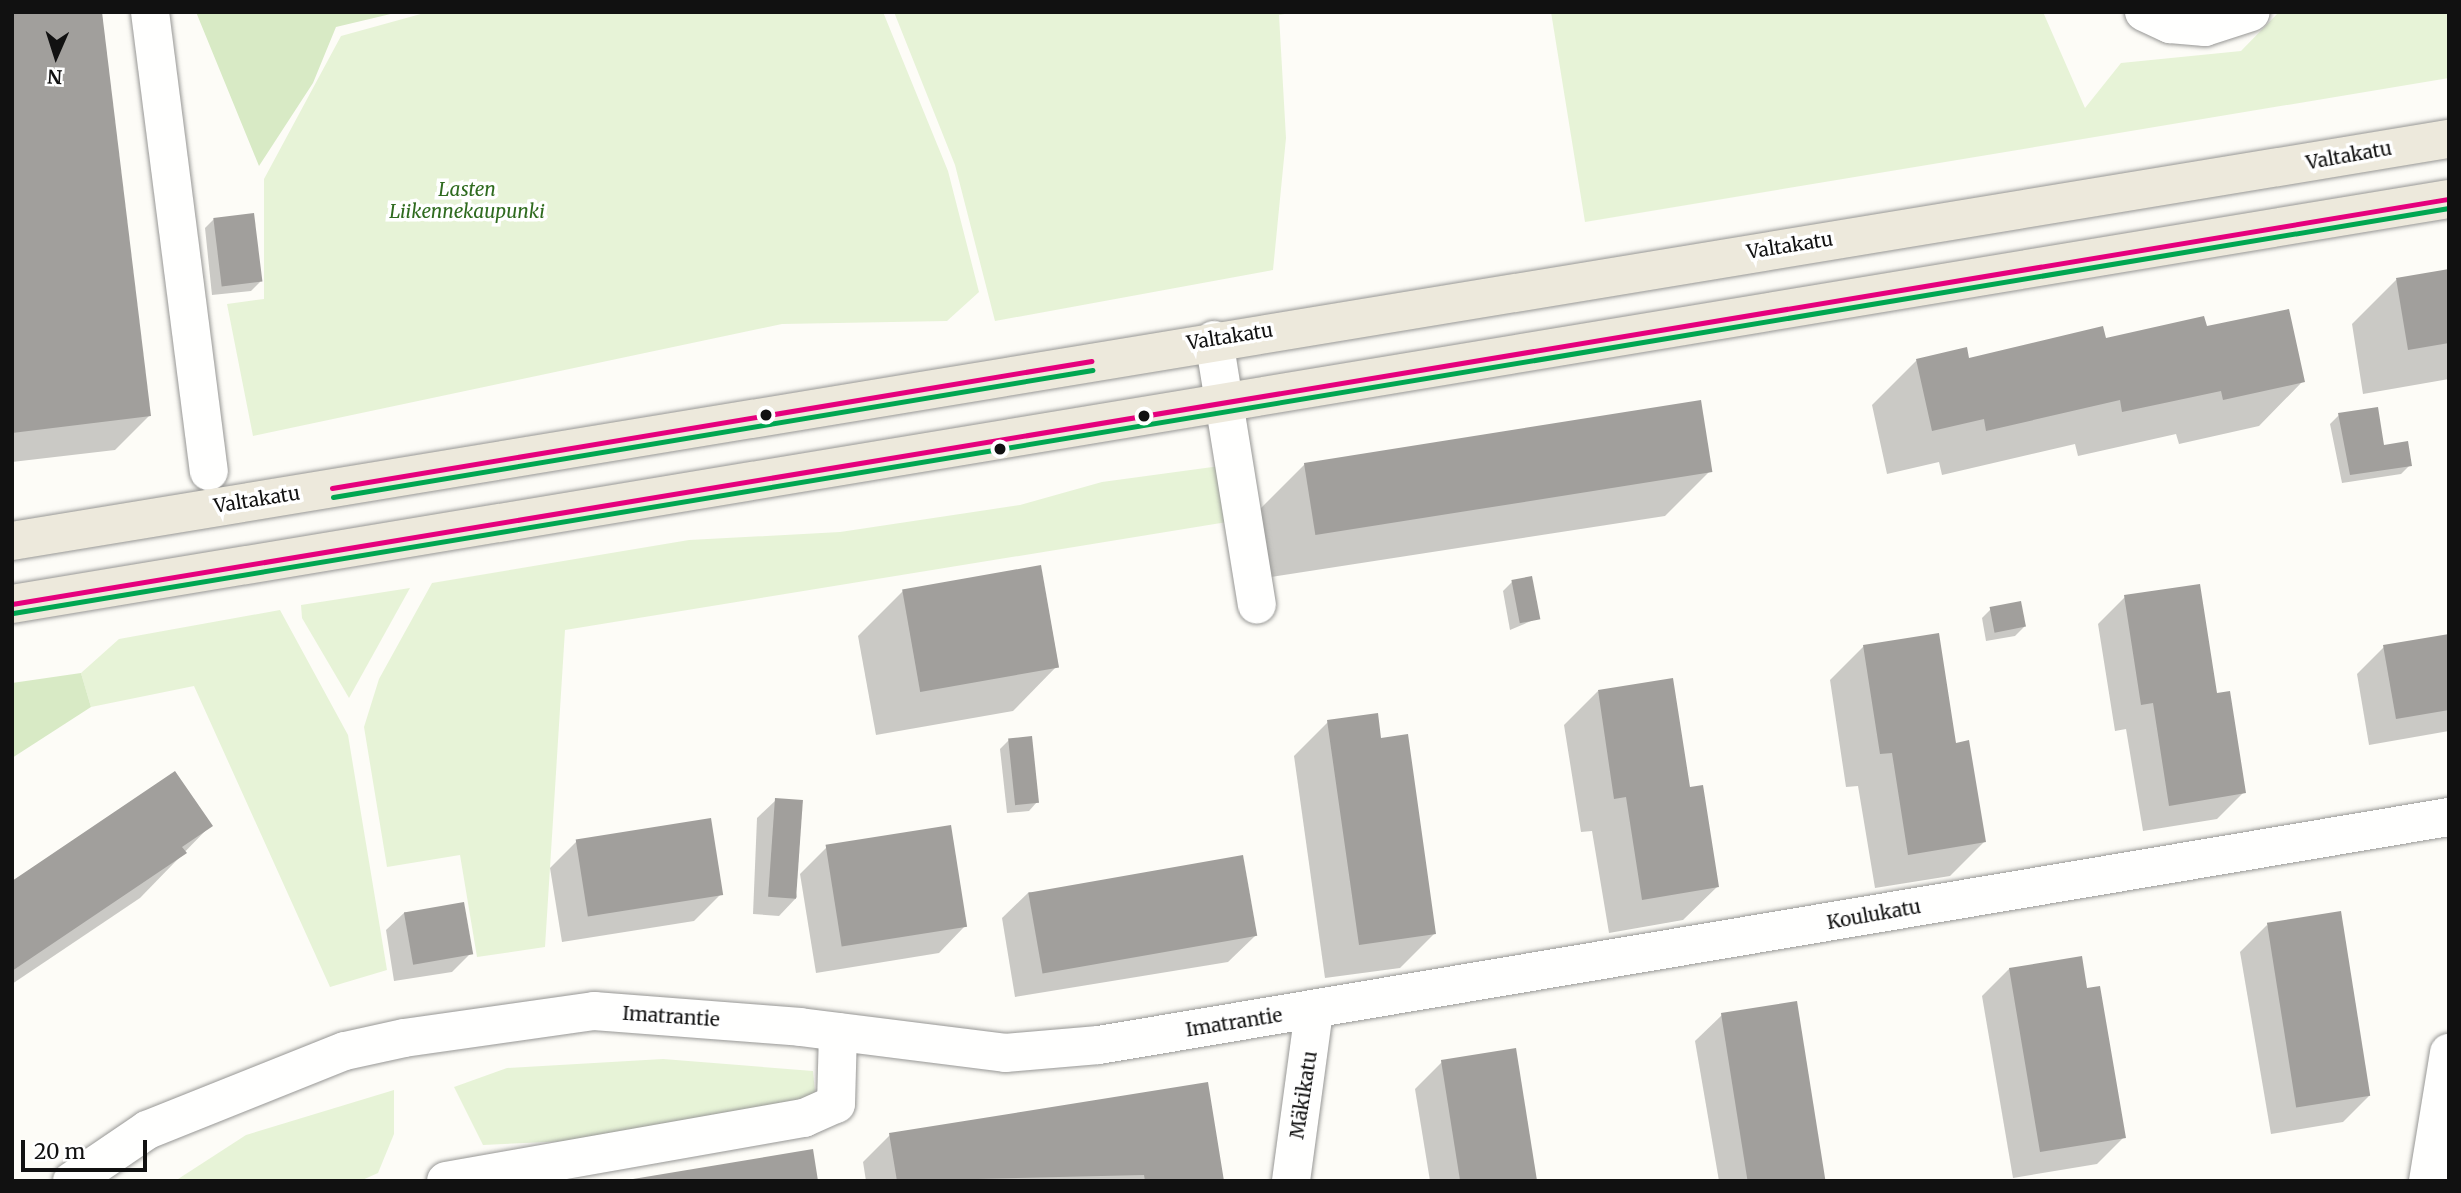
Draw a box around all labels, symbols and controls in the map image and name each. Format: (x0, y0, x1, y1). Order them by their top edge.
north arrow (21, 21, 91, 91)
text: N (47, 65, 63, 89)
street label: Valtakatu (2304, 137, 2394, 175)
park label: Lasten Liikennekaupunki (389, 179, 545, 223)
street label: Valtakatu (1745, 228, 1835, 264)
street label: Valtakatu (1185, 319, 1275, 355)
unlabelled marker (759, 408, 773, 422)
unlabelled marker (1137, 409, 1151, 423)
unlabelled marker (993, 442, 1007, 456)
street label: Valtakatu (212, 482, 302, 518)
street label: Koulukatu (1825, 896, 1923, 934)
street label: Imatrantie (622, 1002, 720, 1032)
street label: Imatrantie (1184, 1004, 1284, 1042)
street label: Mäkikatu (1286, 1049, 1322, 1141)
scale bar (24, 1126, 150, 1170)
text: 20 m (34, 1138, 85, 1165)

